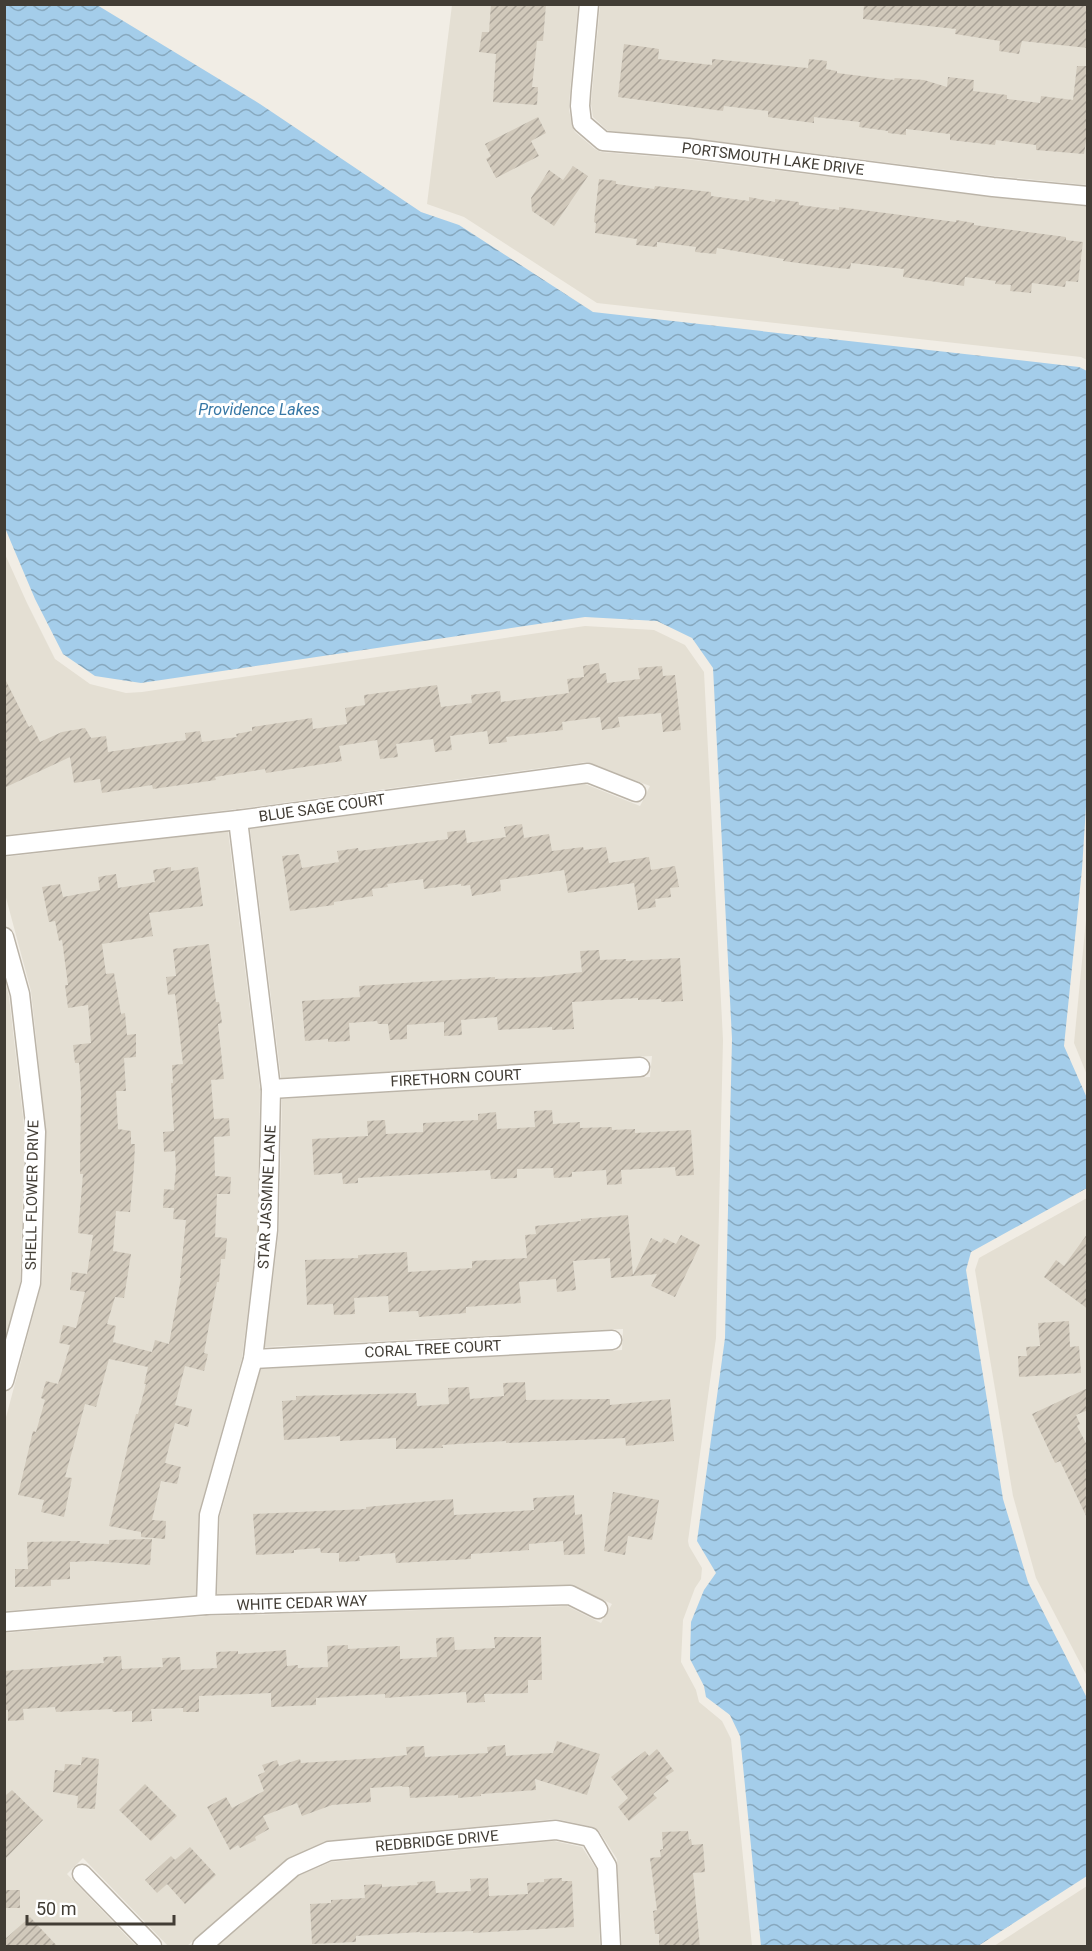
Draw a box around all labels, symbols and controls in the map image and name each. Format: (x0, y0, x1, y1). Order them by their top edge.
street label: PORTSMOUTH LAKE DRIVE (681, 139, 866, 179)
water label: Providence Lakes (198, 400, 320, 419)
street label: BLUE SAGE COURT (258, 790, 386, 826)
street label: FIRETHORN COURT (390, 1066, 522, 1090)
street label: SHELL FLOWER DRIVE (22, 1119, 42, 1270)
street label: STAR JASMINE LANE (254, 1124, 280, 1269)
street label: CORAL TREE COURT (364, 1336, 502, 1362)
street label: WHITE CEDAR WAY (236, 1592, 368, 1614)
street label: REDBRIDGE DRIVE (375, 1827, 500, 1855)
scale bar (27, 1888, 174, 1926)
text: 50 m (36, 1898, 76, 1919)

